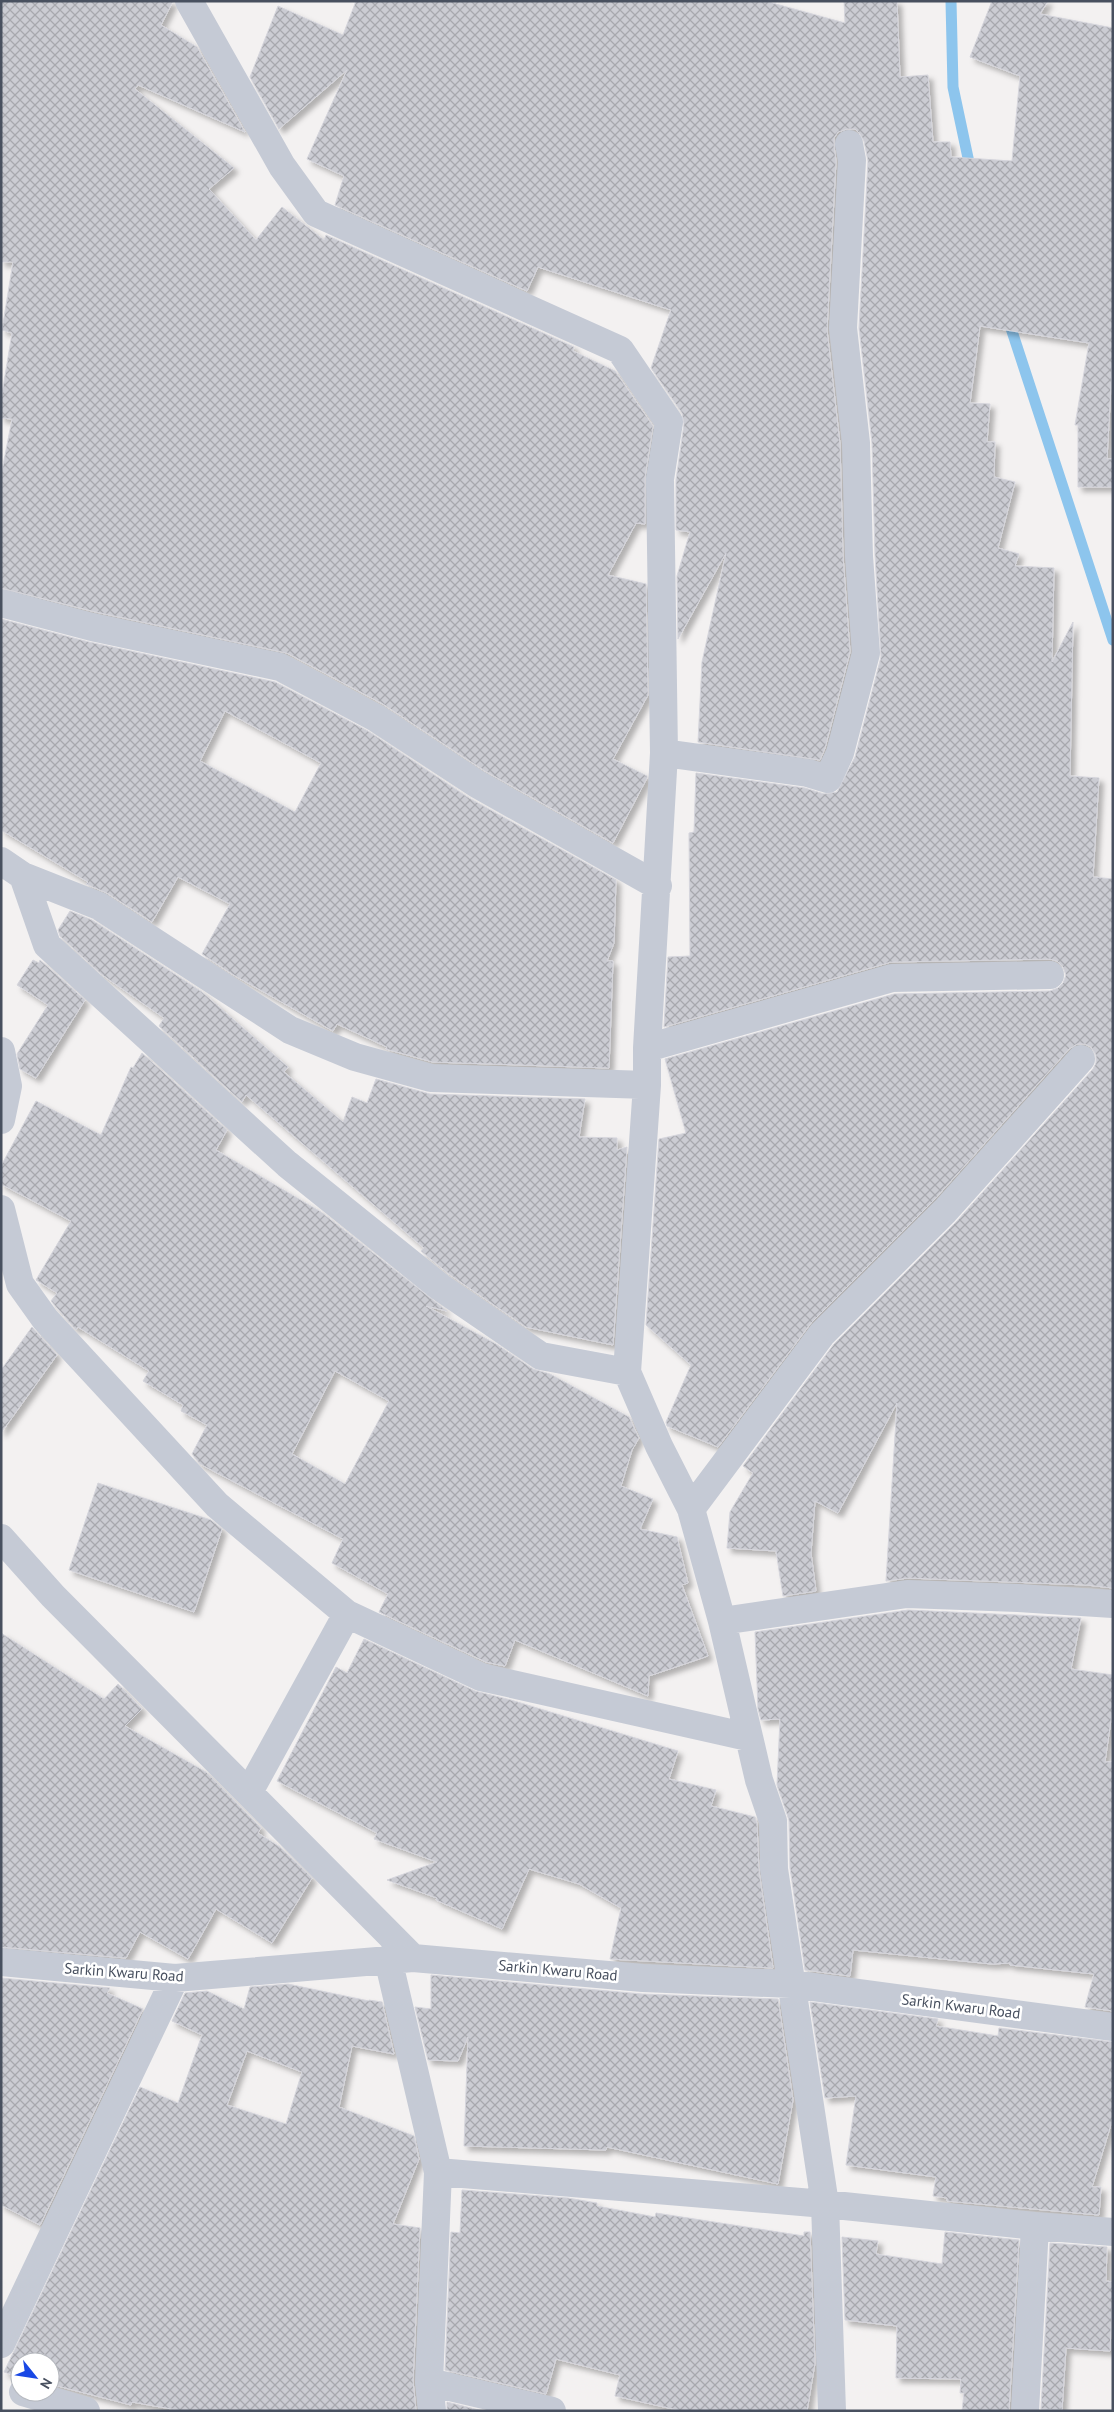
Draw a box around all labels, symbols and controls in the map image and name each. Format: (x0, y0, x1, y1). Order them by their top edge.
street label: Sarkin Kwaru Road (498, 1955, 618, 1985)
street label: Sarkin Kwaru Road (64, 1958, 184, 1986)
street label: Sarkin Kwaru Road (900, 1989, 1022, 2023)
north arrow (10, 2352, 60, 2402)
text: N (36, 2375, 56, 2392)

